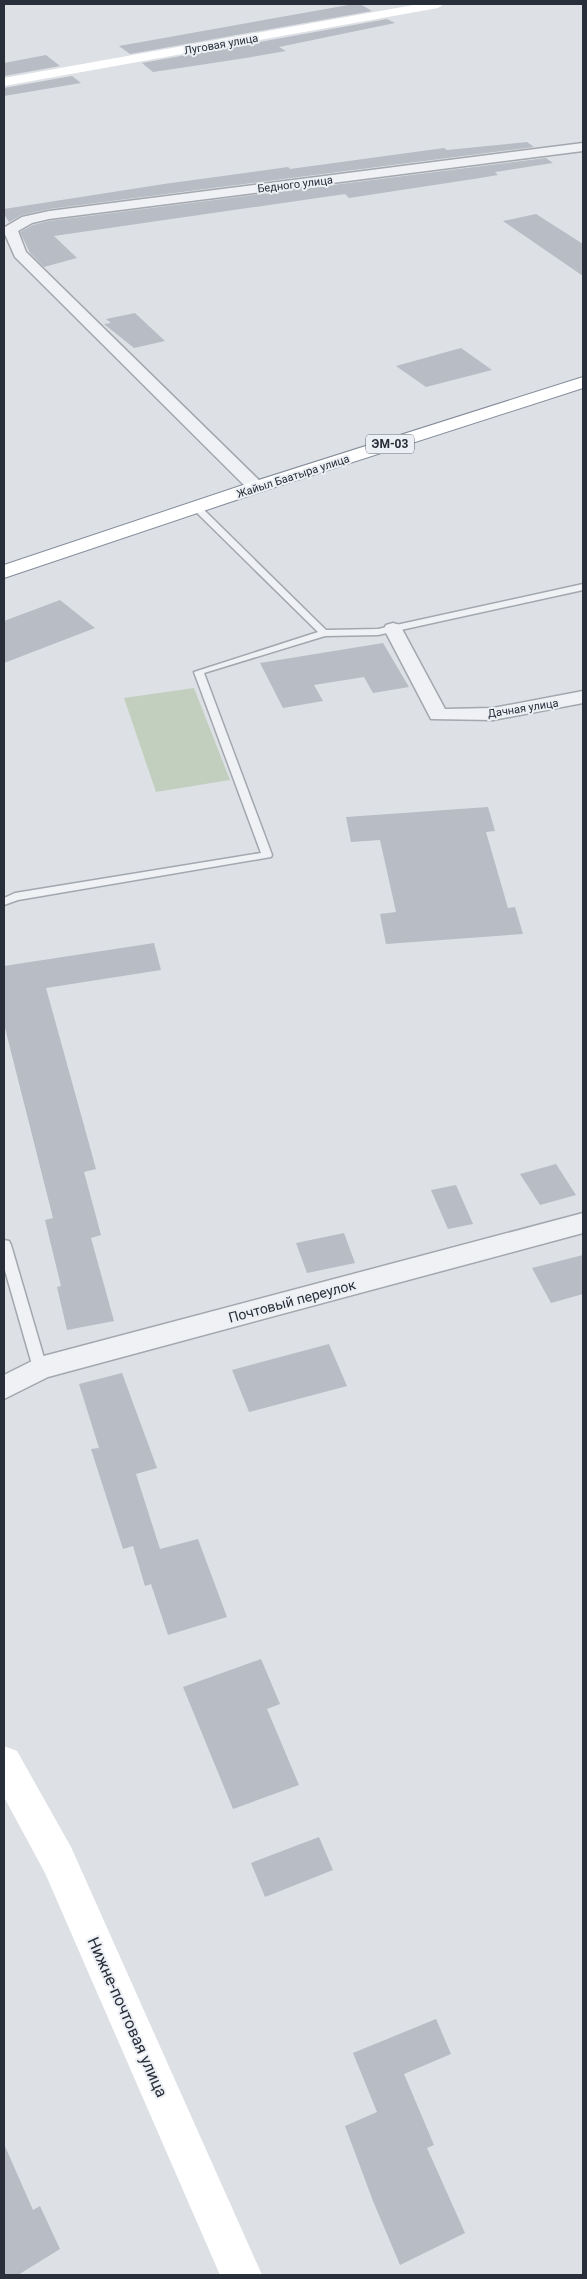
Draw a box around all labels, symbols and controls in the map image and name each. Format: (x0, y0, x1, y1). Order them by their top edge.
street label: Луговая улица (183, 32, 259, 57)
street label: Бедного улица (257, 173, 333, 196)
road number: ЭМ-03 (366, 434, 414, 454)
street label: Жайыл Баатыра улица (235, 452, 351, 501)
street label: Дачная улица (487, 696, 559, 721)
street label: Почтовый переулок (227, 1276, 358, 1326)
street label: Нижне-почтовая улица (84, 1934, 171, 2100)

